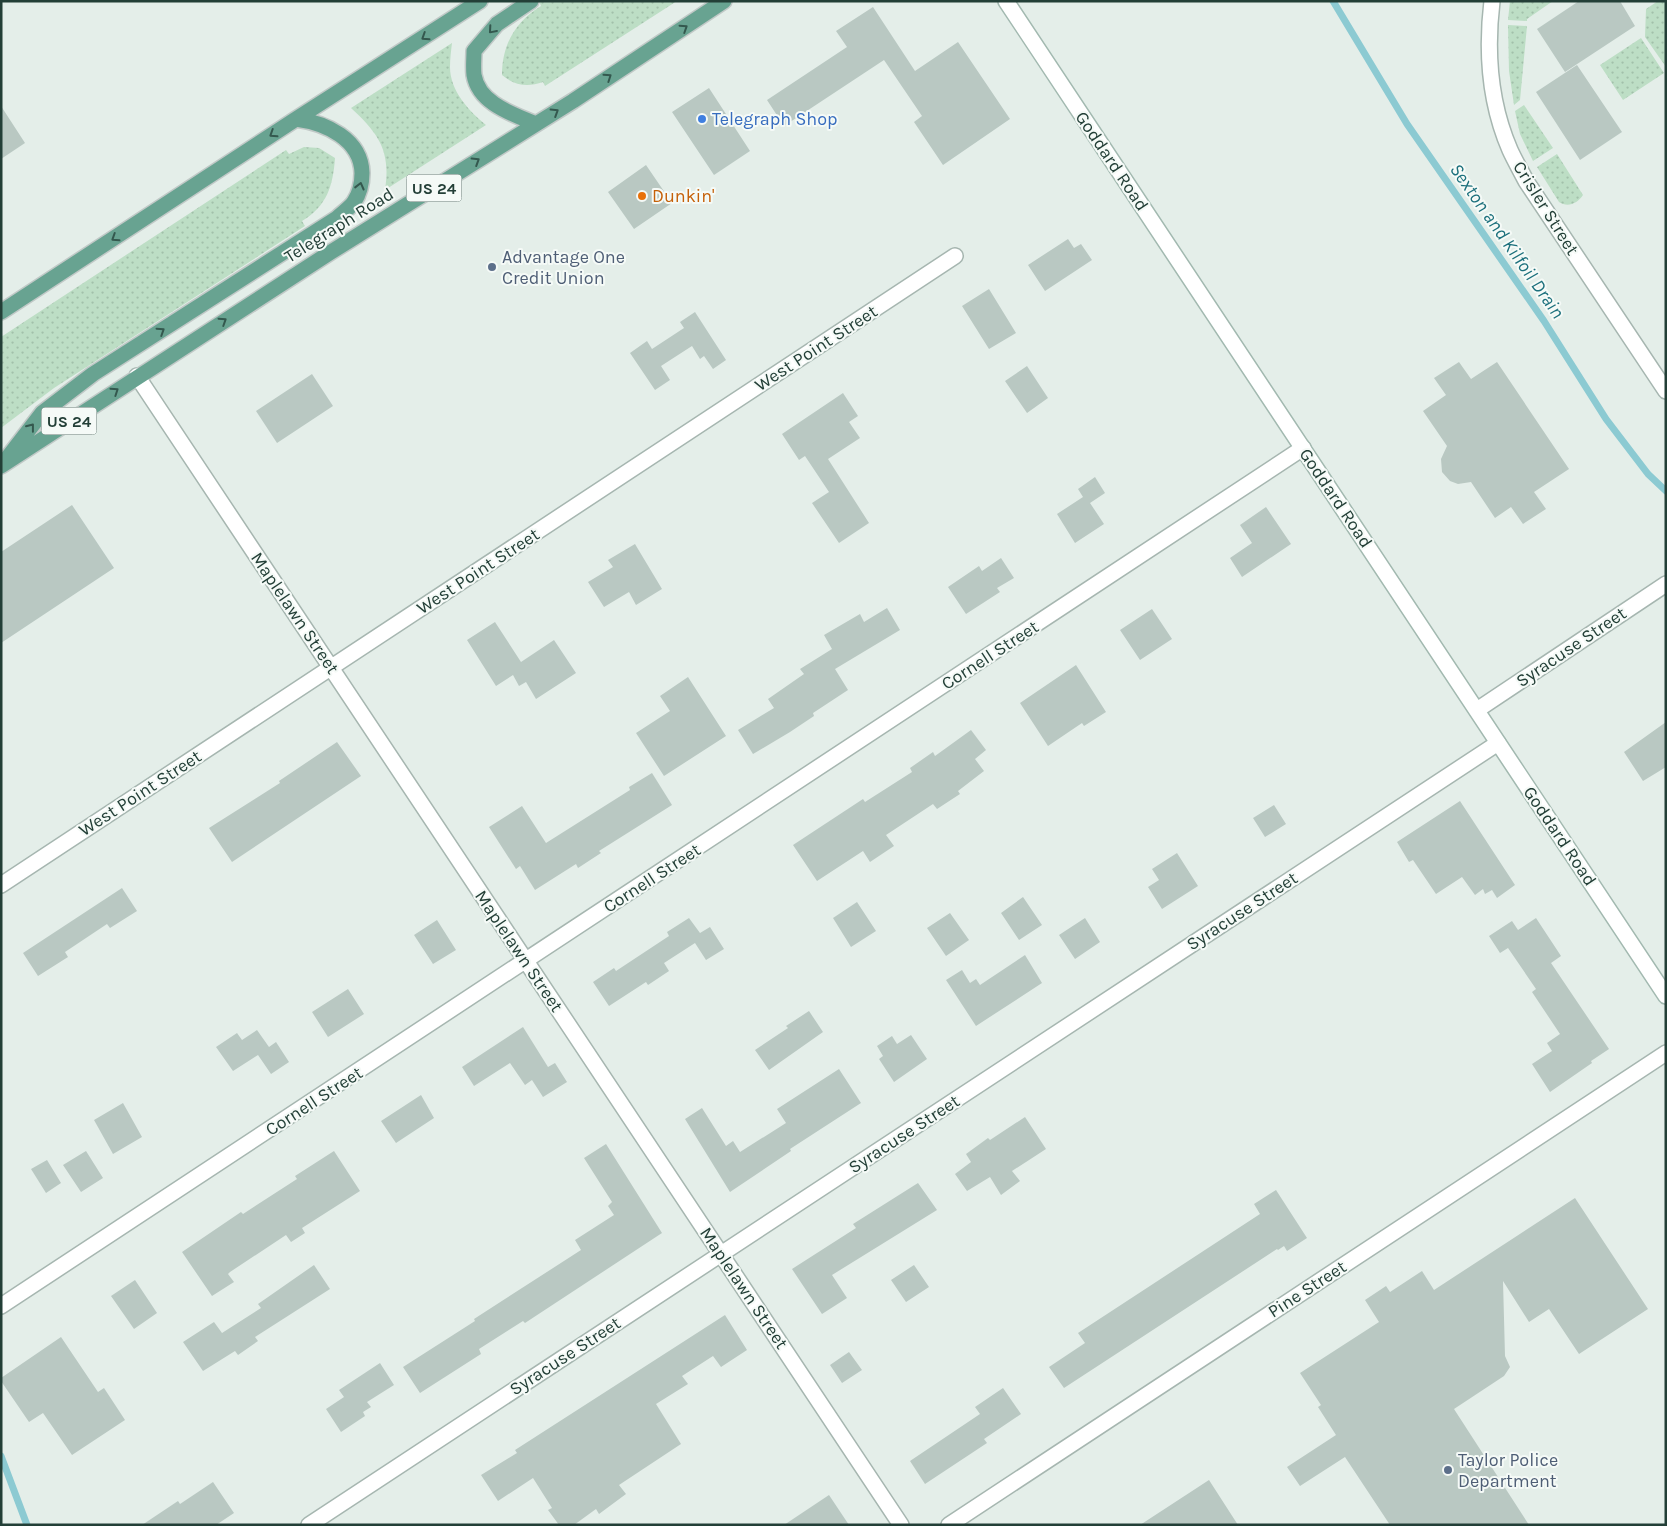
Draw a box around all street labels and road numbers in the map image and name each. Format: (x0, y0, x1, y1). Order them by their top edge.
street label: Goddard Road (1071, 107, 1153, 215)
street label: Crisler Street (1508, 157, 1584, 259)
road number: US 24 (406, 174, 462, 202)
street label: Telegraph Road (280, 183, 398, 267)
street label: West Point Street (751, 300, 882, 396)
road number: US 24 (42, 408, 96, 434)
street label: Goddard Road (1295, 444, 1377, 552)
street label: West Point Street (413, 523, 544, 619)
street label: Maplelawn Street (246, 548, 344, 678)
street label: Syracuse Street (1512, 602, 1630, 692)
street label: Cornell Street (937, 615, 1043, 695)
street label: West Point Street (75, 745, 206, 841)
street label: Goddard Road (1519, 782, 1601, 890)
street label: Cornell Street (599, 838, 705, 918)
street label: Syracuse Street (1182, 867, 1302, 955)
street label: Maplelawn Street (470, 886, 568, 1016)
street label: Cornell Street (261, 1061, 367, 1141)
street label: Syracuse Street (844, 1090, 964, 1178)
street label: Maplelawn Street (695, 1223, 793, 1353)
street label: Pine Street (1264, 1255, 1351, 1322)
street label: Syracuse Street (505, 1312, 625, 1400)

